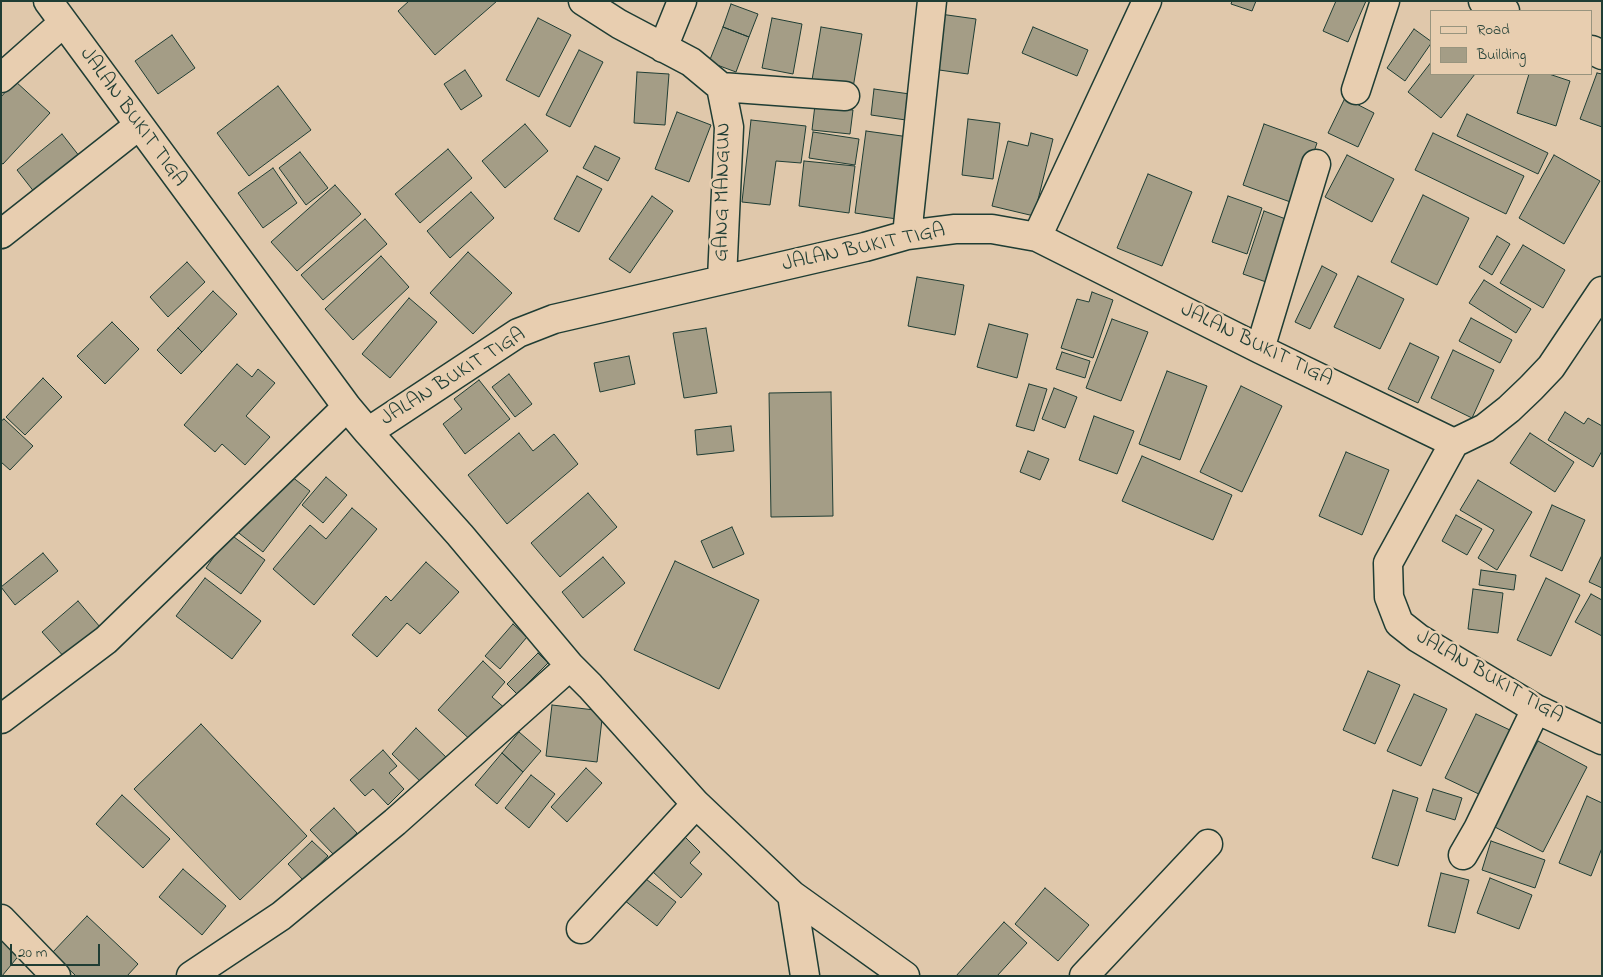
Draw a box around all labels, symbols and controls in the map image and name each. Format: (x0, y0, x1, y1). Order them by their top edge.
legend (1430, 10, 1593, 75)
text: Road (1477, 19, 1510, 41)
street label: JALAN BUKIT TIGA (73, 43, 191, 193)
text: Building (1477, 44, 1526, 66)
street label: GANG MANGUN (710, 122, 738, 262)
street label: JALAN BUKIT TIGA (780, 219, 948, 279)
street label: JALAN BUKIT TIGA (1176, 298, 1336, 394)
street label: JALAN BUKIT TIGA (377, 323, 531, 433)
street label: JALAN BUKIT TIGA (1411, 626, 1567, 730)
scale bar (12, 934, 102, 966)
text: 20 m (18, 942, 47, 964)

